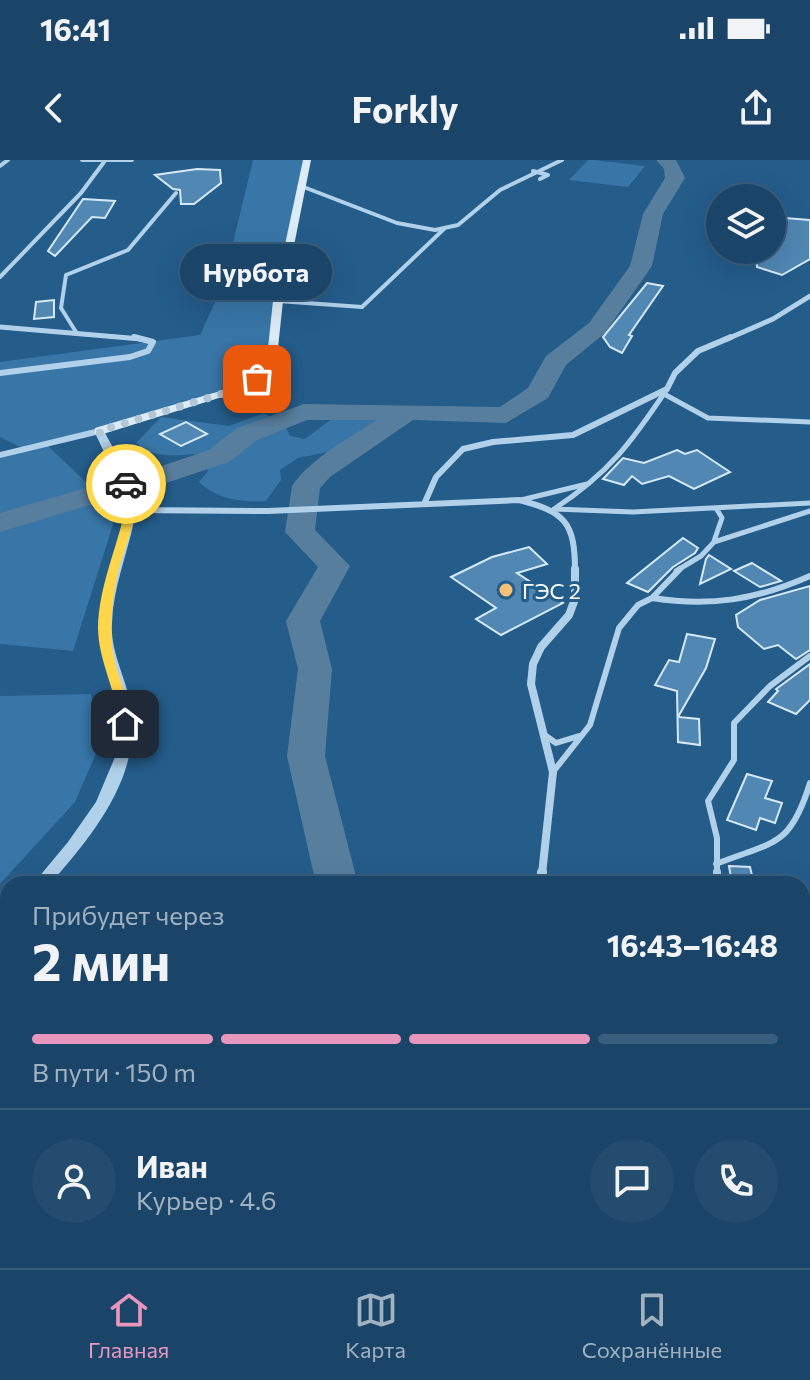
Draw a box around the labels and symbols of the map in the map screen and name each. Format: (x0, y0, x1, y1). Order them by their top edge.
callout: Нурбота (181, 243, 333, 299)
pin (223, 345, 291, 413)
courier (86, 444, 166, 524)
place label: ГЭС 2 (522, 577, 581, 604)
marker: ГЭС 2 (497, 581, 515, 599)
pin (91, 690, 159, 758)

